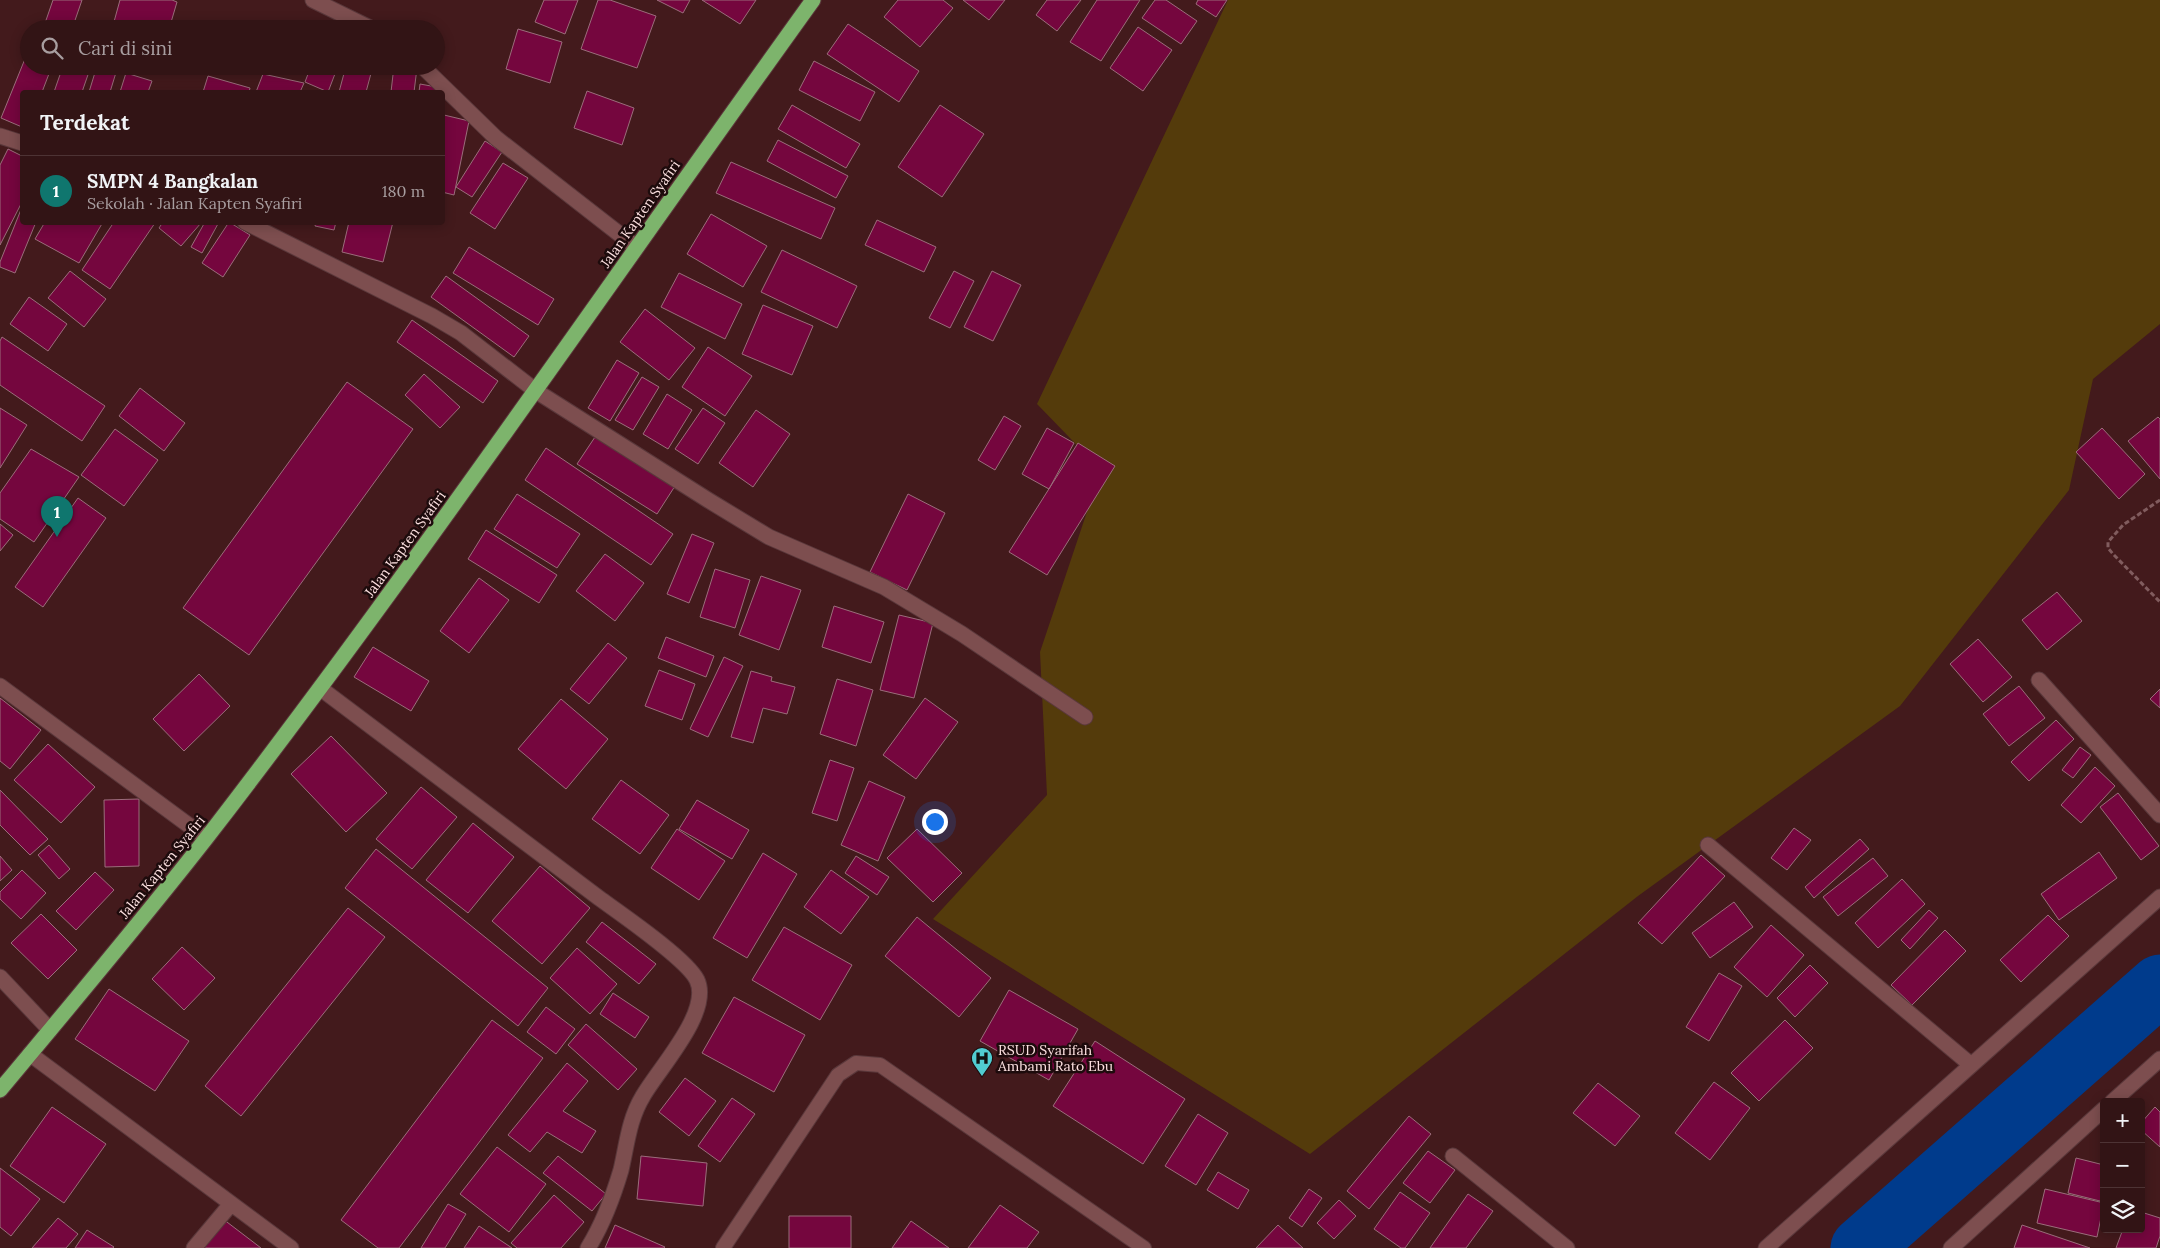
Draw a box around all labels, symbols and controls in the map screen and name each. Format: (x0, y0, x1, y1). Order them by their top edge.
search box (20, 20, 445, 75)
icon: search (38, 34, 66, 62)
text: Cari di sini (78, 36, 172, 60)
text: Terdekat (40, 109, 130, 136)
street label: Jalan Kapten Syafiri (596, 157, 684, 272)
text: SMPN 4 Bangkalan (87, 169, 258, 193)
text: 1 (53, 181, 59, 201)
text: 180 m (382, 181, 425, 201)
text: Sekolah · Jalan Kapten Syafiri (87, 193, 302, 213)
street label: Jalan Kapten Syafiri (360, 487, 450, 601)
pin: 1 (41, 496, 73, 537)
your location (922, 809, 948, 835)
street label: Jalan Kapten Syafiri (114, 812, 209, 923)
place label: RSUD Syarifah Ambami Rato Ebu (997, 1041, 1113, 1075)
hospital icon: RSUD Syarifah Ambami Rato Ebu (970, 1046, 994, 1077)
map controls (2100, 1098, 2145, 1233)
button: + (2100, 1098, 2145, 1143)
button: − (2100, 1143, 2145, 1188)
button: layers (2100, 1188, 2145, 1233)

